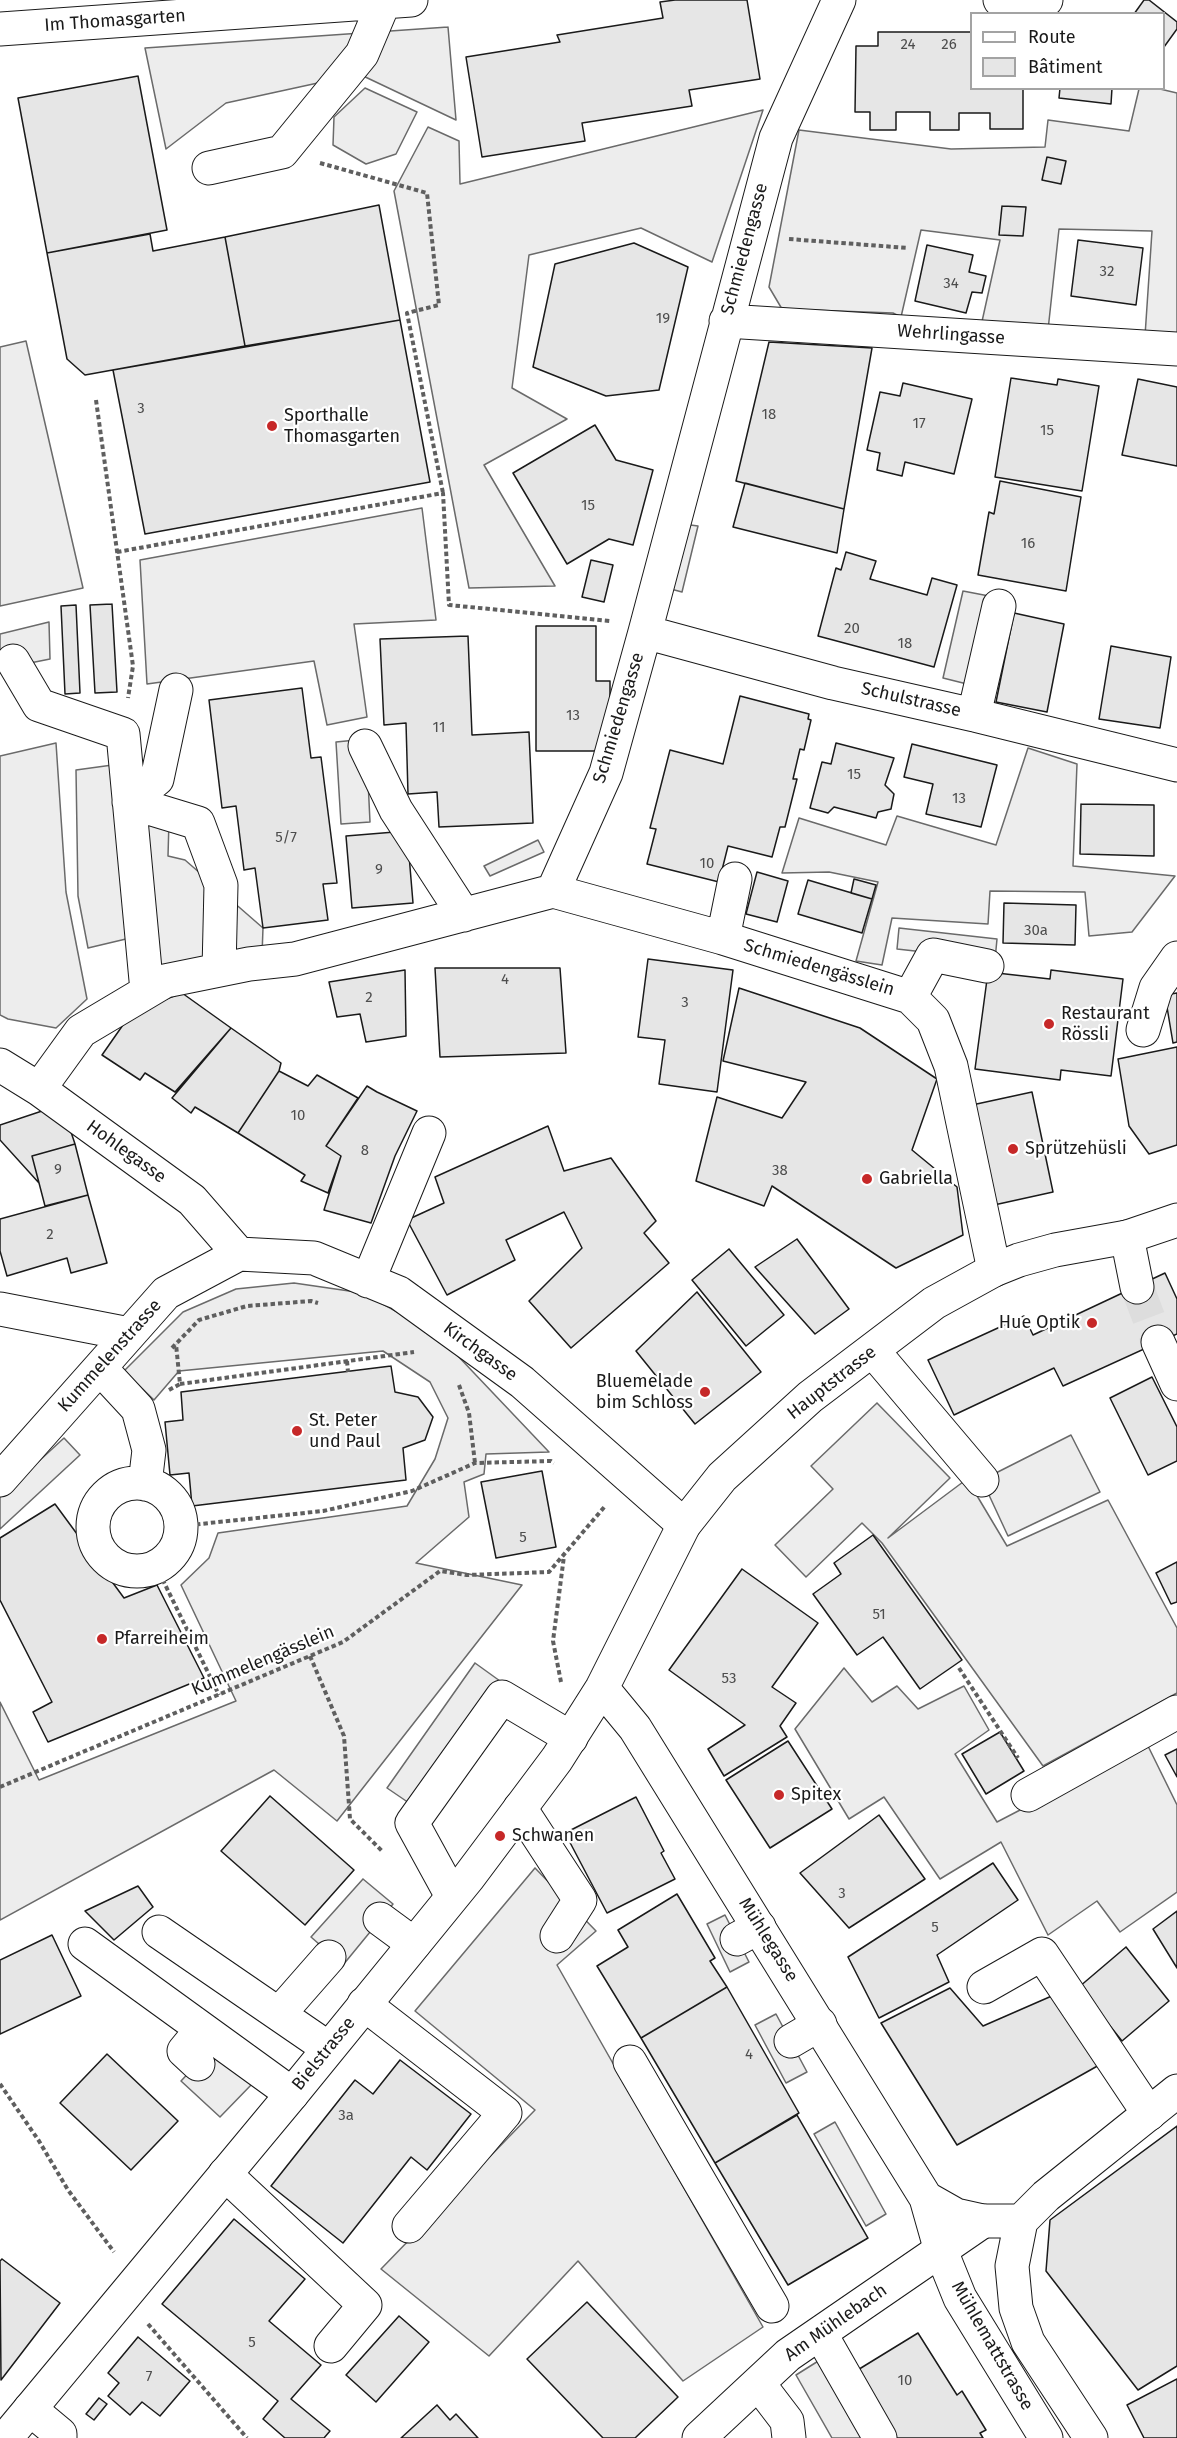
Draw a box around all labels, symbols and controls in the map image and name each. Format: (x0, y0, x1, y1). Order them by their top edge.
street label: Im Thomasgarten (44, 5, 186, 37)
legend (970, 12, 1165, 90)
text: Route (1028, 26, 1076, 48)
house number: 24 (901, 36, 915, 54)
house number: 26 (941, 36, 957, 54)
text: Bâtiment (1028, 56, 1103, 78)
street label: Schmiedengasse (717, 181, 773, 317)
house number: 32 (1100, 263, 1114, 281)
house number: 34 (943, 275, 959, 293)
house number: 19 (656, 310, 670, 328)
street label: Wehrlingasse (896, 320, 1006, 350)
house number: 3 (137, 400, 145, 418)
place label: Sporthalle Thomasgarten (284, 405, 400, 448)
house number: 18 (762, 406, 776, 424)
house number: 17 (912, 415, 926, 433)
marker: Sporthalle Thomasgarten (265, 419, 279, 433)
house number: 15 (1040, 422, 1054, 440)
house number: 15 (581, 497, 595, 515)
house number: 16 (1021, 535, 1035, 553)
house number: 20 (844, 620, 860, 638)
house number: 18 (898, 635, 912, 653)
street label: Schmiedengasse (589, 650, 649, 786)
street label: Schulstrasse (859, 678, 963, 722)
house number: 13 (566, 707, 580, 725)
house number: 11 (433, 719, 445, 737)
house number: 15 (847, 766, 861, 784)
house number: 13 (952, 790, 966, 808)
house number: 5/7 (275, 829, 297, 847)
house number: 10 (700, 855, 714, 873)
house number: 9 (375, 861, 383, 879)
house number: 30a (1024, 922, 1048, 940)
street label: Schmiedengässlein (741, 935, 897, 1001)
house number: 4 (501, 971, 509, 989)
house number: 2 (365, 989, 373, 1007)
house number: 3 (681, 994, 689, 1012)
place label: Restaurant Rössli (1061, 1003, 1150, 1046)
marker: Restaurant Rössli (1042, 1017, 1056, 1031)
house number: 10 (291, 1107, 305, 1125)
street label: Hohlegasse (82, 1116, 170, 1188)
place label: Sprützehüsli (1025, 1138, 1127, 1160)
house number: 8 (361, 1142, 369, 1160)
marker: Sprützehüsli (1006, 1142, 1020, 1156)
house number: 9 (54, 1161, 62, 1179)
house number: 38 (772, 1162, 788, 1180)
place label: Gabriella (879, 1168, 953, 1190)
marker: Gabriella (860, 1172, 874, 1186)
house number: 2 (46, 1226, 54, 1244)
street label: Kummelenstrasse (54, 1295, 166, 1417)
place label: Hue Optik (999, 1312, 1080, 1334)
marker: Hue Optik (1085, 1316, 1099, 1330)
street label: Kirchgasse (439, 1318, 521, 1386)
street label: Hauptstrasse (783, 1342, 881, 1424)
place label: Bluemelade bim Schloss (596, 1371, 693, 1414)
marker: Bluemelade bim Schloss (698, 1385, 712, 1399)
place label: St. Peter und Paul (309, 1410, 381, 1452)
marker: St. Peter und Paul (290, 1424, 304, 1438)
house number: 5 (519, 1529, 527, 1547)
house number: 51 (872, 1606, 886, 1624)
street label: Kummelengässlein (188, 1621, 338, 1701)
place label: Pfarreiheim (114, 1628, 209, 1650)
marker: Pfarreiheim (95, 1632, 109, 1646)
house number: 53 (722, 1670, 736, 1688)
place label: Spitex (791, 1784, 841, 1806)
marker: Spitex (772, 1788, 786, 1802)
place label: Schwanen (512, 1825, 594, 1847)
marker: Schwanen (493, 1829, 507, 1843)
house number: 3 (838, 1885, 846, 1903)
street label: Mühlegasse (734, 1894, 802, 1986)
house number: 5 (931, 1919, 939, 1937)
street label: Bielstrasse (288, 2013, 360, 2095)
house number: 4 (745, 2046, 753, 2064)
house number: 3a (338, 2107, 354, 2125)
street label: Mühlemattstrasse (946, 2278, 1038, 2414)
street label: Am Mühlebach (781, 2280, 891, 2366)
house number: 5 (248, 2334, 256, 2352)
house number: 7 (146, 2368, 152, 2386)
house number: 10 (898, 2372, 912, 2390)

